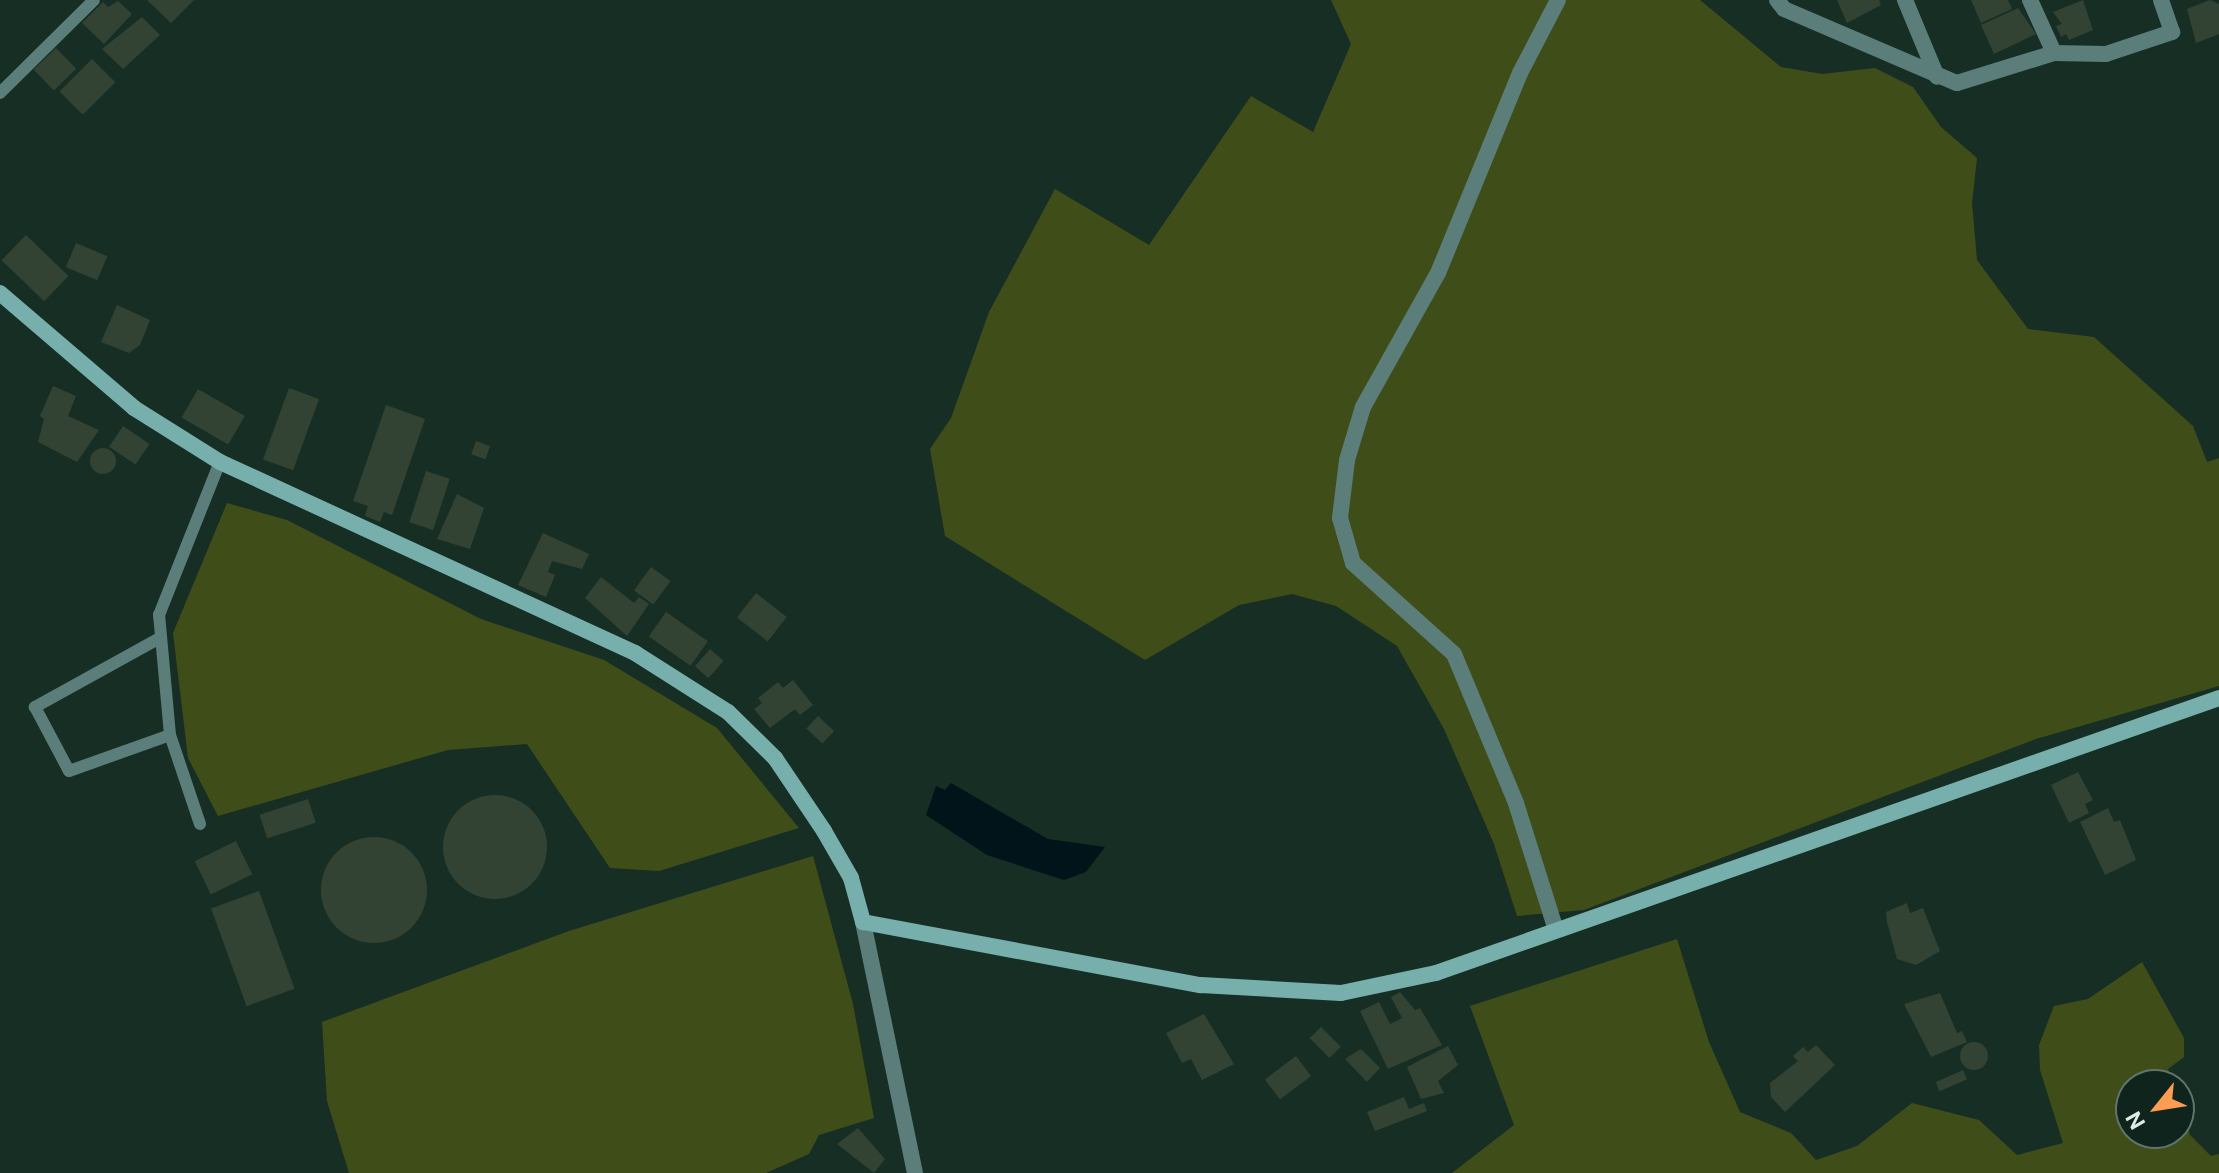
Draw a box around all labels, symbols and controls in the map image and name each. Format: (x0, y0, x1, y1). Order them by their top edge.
north arrow (2115, 1069, 2195, 1149)
text: N (2119, 1106, 2152, 1134)

